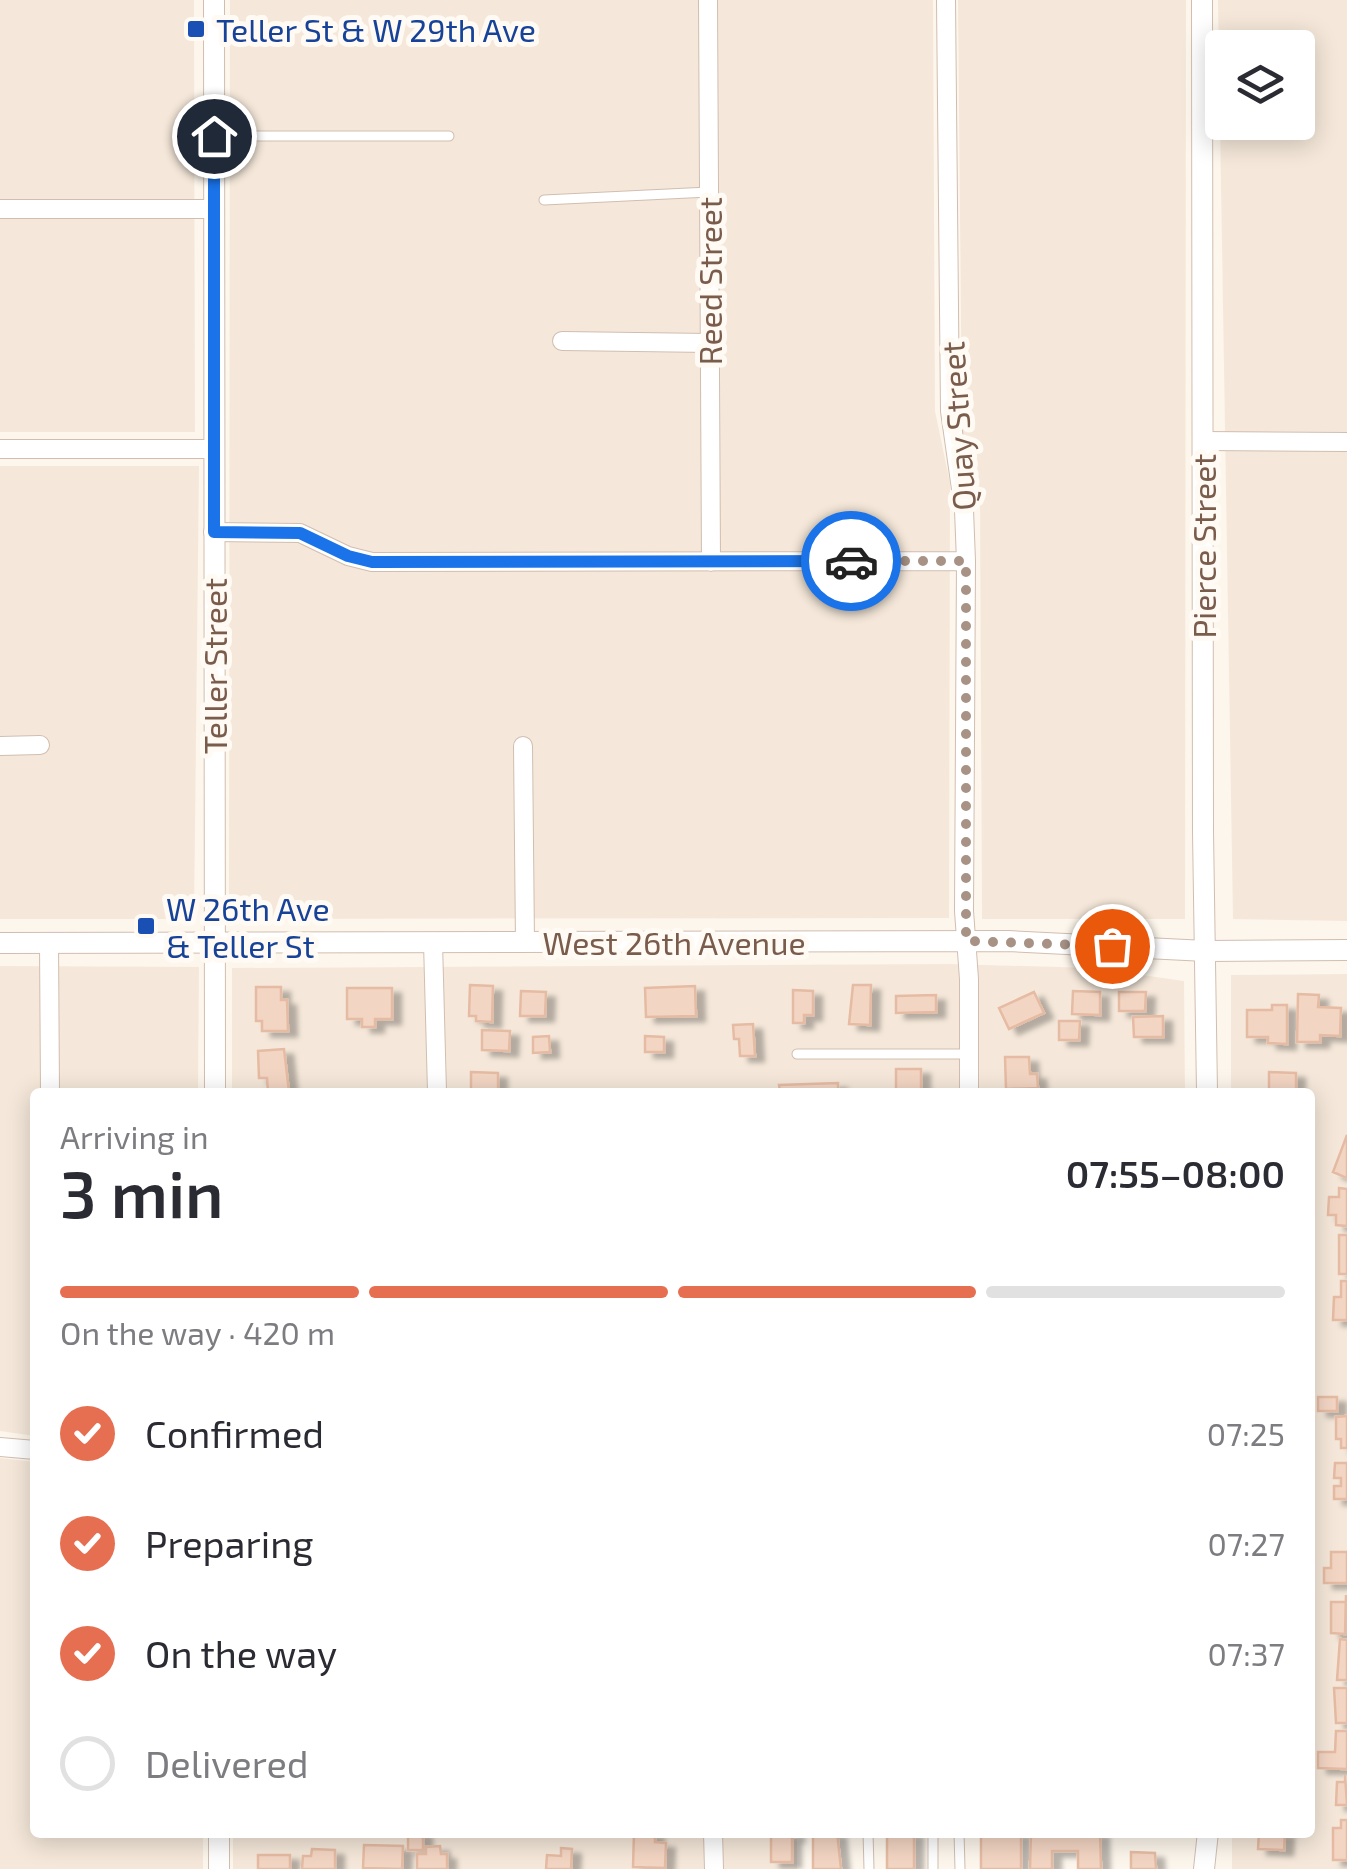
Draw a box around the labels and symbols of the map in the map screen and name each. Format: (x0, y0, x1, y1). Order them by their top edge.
place label: Teller St & W 29th Ave (216, 10, 536, 48)
marker: Teller St & W 29th Ave (185, 18, 207, 40)
pin (172, 94, 257, 179)
street label: Reed Street (690, 197, 728, 365)
street label: Quay Street (932, 340, 983, 512)
street label: Pierce Street (1184, 453, 1222, 639)
courier (801, 511, 901, 611)
street label: Teller Street (195, 578, 233, 754)
place label: W 26th Ave & Teller St (166, 889, 330, 964)
pin (1070, 904, 1155, 989)
marker: W 26th Ave & Teller St (135, 915, 157, 937)
street label: West 26th Avenue (542, 923, 806, 961)

